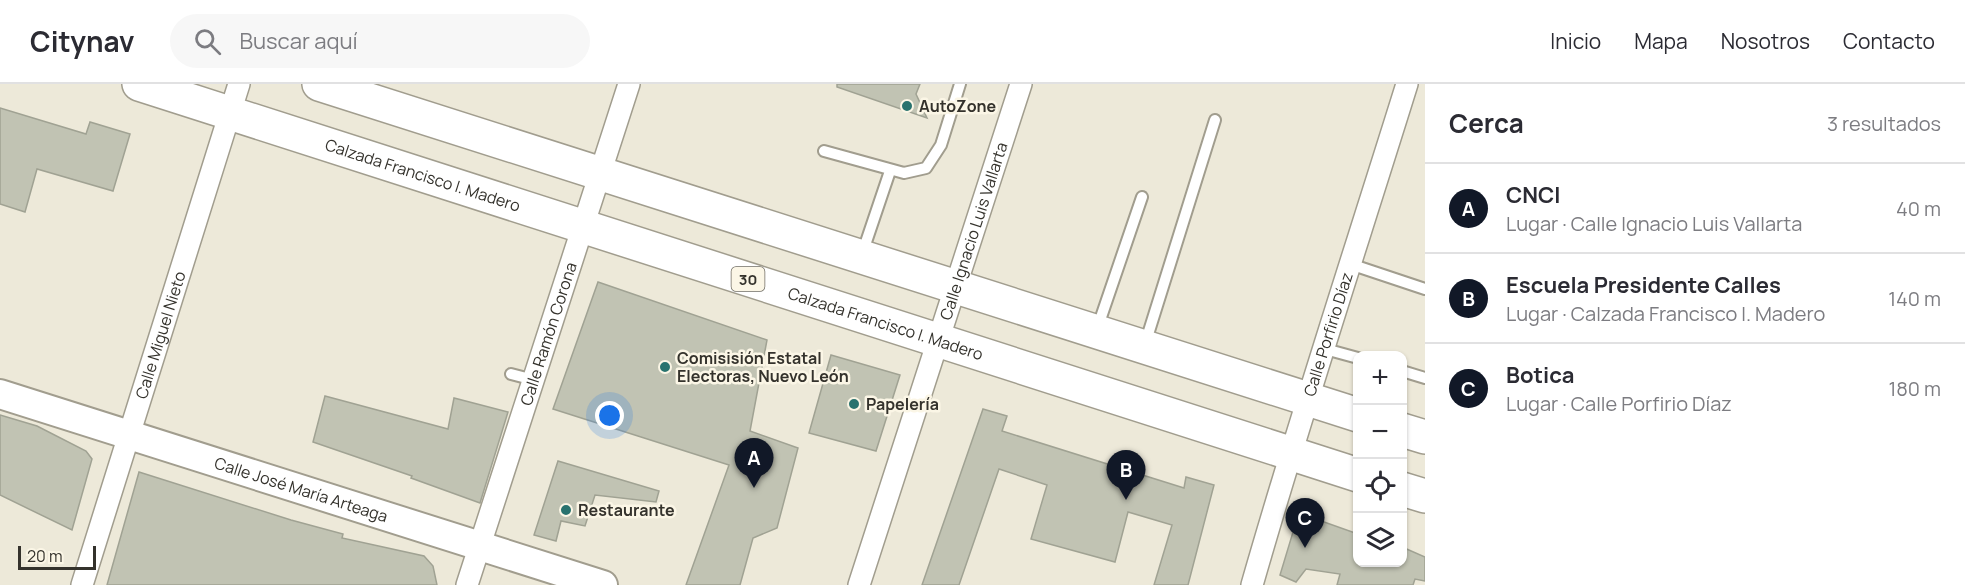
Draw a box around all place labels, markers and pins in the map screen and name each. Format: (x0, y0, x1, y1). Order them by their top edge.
place label: AutoZone (919, 95, 996, 117)
marker: AutoZone (900, 99, 914, 113)
place label: Comisisión Estatal Electoras, Nuevo León (677, 347, 849, 387)
marker: Comisisión Estatal Electoras, Nuevo León (658, 360, 672, 374)
place label: Papelería (866, 393, 939, 415)
marker: Papelería (847, 397, 861, 411)
pin: A (734, 438, 774, 488)
pin: B (1106, 450, 1146, 500)
pin: C (1286, 498, 1324, 548)
place label: Restaurante (578, 499, 675, 521)
marker: Restaurante (559, 503, 573, 517)

